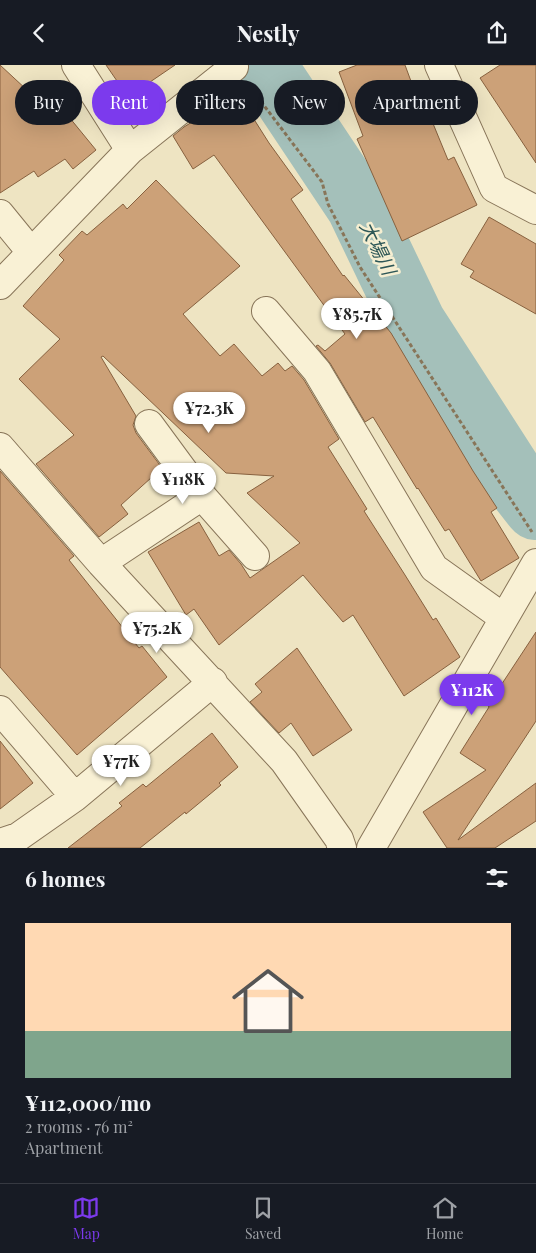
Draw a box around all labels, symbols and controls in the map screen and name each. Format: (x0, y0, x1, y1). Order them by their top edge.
text: Nestly (237, 18, 299, 48)
icon: back (25, 19, 53, 47)
icon: share (483, 19, 511, 47)
chip: Buy (15, 80, 82, 125)
chip: Rent (92, 80, 166, 125)
chip: Filters (176, 80, 264, 125)
chip: New (274, 80, 345, 125)
chip: Apartment (355, 80, 478, 125)
water label: 大場川 (355, 216, 404, 281)
pin: ¥85.7K (316, 297, 398, 340)
text: ¥85.7K (332, 303, 382, 324)
pin: ¥72.3K (168, 391, 250, 434)
text: ¥72.3K (184, 397, 234, 418)
pin: ¥118K (148, 463, 218, 505)
text: ¥118K (161, 468, 205, 489)
pin: ¥75.2K (116, 611, 198, 654)
text: ¥75.2K (132, 617, 182, 638)
pin: ¥112K (437, 673, 507, 716)
text: ¥112K (451, 679, 493, 700)
pin: ¥77K (91, 745, 151, 787)
text: ¥77K (103, 750, 139, 771)
text: 6 homes (25, 864, 105, 892)
icon: filters (483, 864, 511, 892)
icon: home (223, 956, 313, 1046)
text: ¥112,000/mo (25, 1088, 151, 1116)
text: 2 rooms · 76 m² (25, 1116, 133, 1137)
text: Apartment (25, 1137, 103, 1158)
tab: Map (72, 1194, 100, 1243)
tab: Saved (245, 1194, 281, 1243)
tab: Home (426, 1194, 464, 1243)

